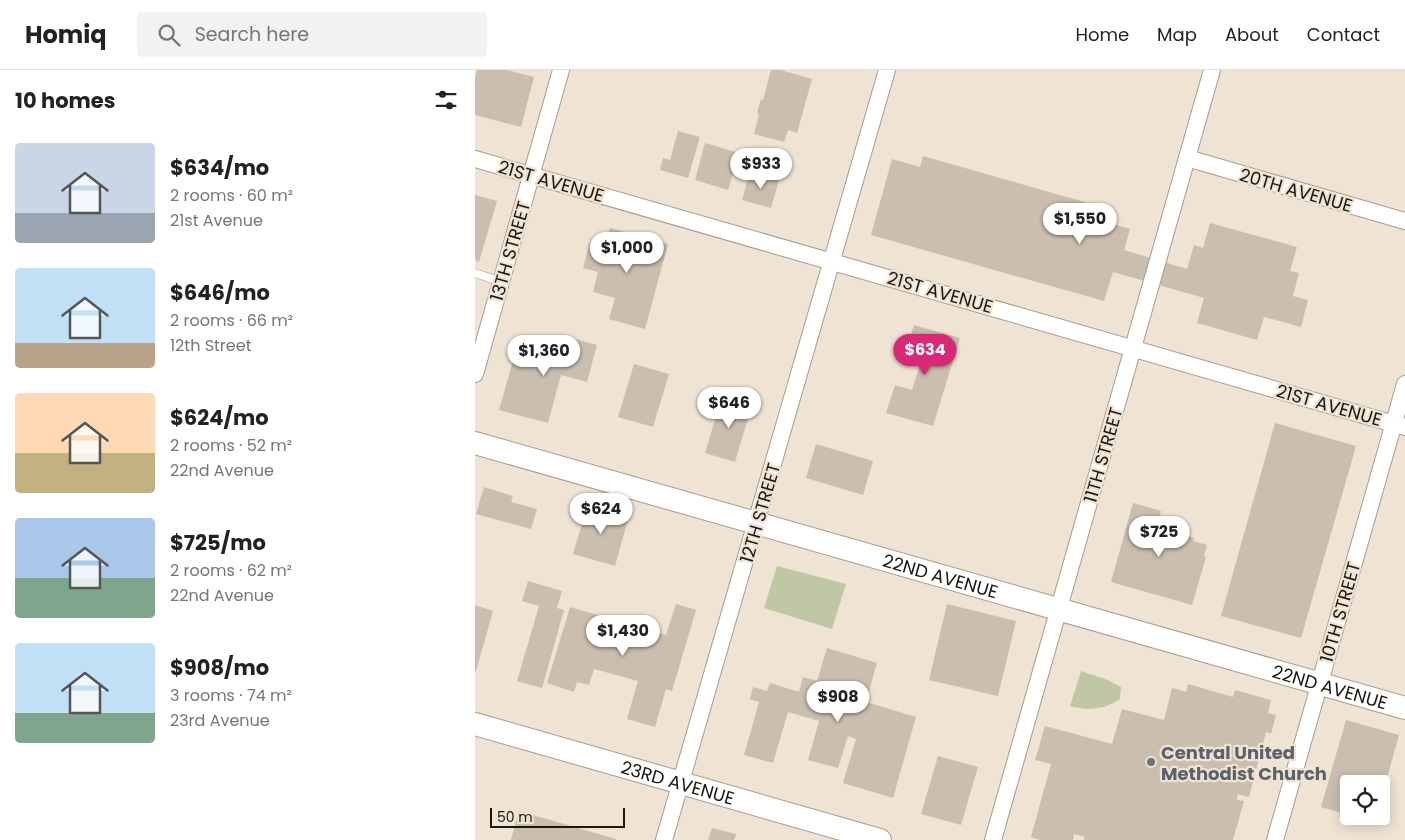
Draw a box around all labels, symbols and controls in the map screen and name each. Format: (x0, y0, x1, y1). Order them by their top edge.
search box (137, 12, 487, 57)
text: Homiq (25, 18, 107, 51)
icon: search (155, 21, 183, 49)
text: Search here (195, 21, 309, 48)
text: Home (1075, 22, 1129, 47)
text: Map (1157, 22, 1197, 47)
text: About (1225, 22, 1279, 47)
text: Contact (1307, 22, 1380, 47)
text: 10 homes (15, 86, 115, 115)
icon: filters (432, 86, 460, 114)
pin: $933 (731, 148, 791, 190)
text: $933 (741, 152, 781, 175)
text: $634/mo (170, 153, 269, 182)
street label: 21ST AVENUE (495, 154, 607, 208)
street label: 20TH AVENUE (1237, 162, 1355, 218)
icon: home (55, 163, 115, 223)
text: 2 rooms · 60 m² (170, 184, 293, 207)
street label: 13TH STREET (484, 198, 536, 304)
pin: $1,550 (1039, 202, 1121, 245)
text: $1,550 (1054, 207, 1106, 230)
text: 21st Avenue (170, 209, 263, 232)
pin: $1,000 (586, 232, 668, 274)
text: $1,000 (601, 236, 653, 259)
street label: 21ST AVENUE (884, 265, 996, 319)
text: $646/mo (170, 278, 270, 307)
icon: home (55, 288, 115, 348)
text: 2 rooms · 66 m² (170, 309, 293, 332)
text: 12th Street (170, 334, 252, 357)
pin: $1,360 (503, 334, 585, 377)
pin: $634 (895, 334, 955, 376)
text: $634 (904, 338, 946, 361)
text: $1,360 (518, 339, 570, 362)
street label: 21ST AVENUE (1273, 378, 1385, 432)
pin: $646 (699, 386, 759, 429)
text: $646 (708, 391, 750, 414)
text: $624/mo (170, 403, 269, 432)
street label: 11TH STREET (1077, 404, 1129, 506)
icon: home (55, 413, 115, 473)
text: 2 rooms · 52 m² (170, 434, 292, 457)
text: 22nd Avenue (170, 459, 274, 482)
street label: 12TH STREET (734, 460, 786, 566)
pin: $624 (571, 492, 631, 535)
text: $624 (581, 497, 621, 520)
pin: $725 (1129, 516, 1189, 558)
text: $725 (1140, 520, 1178, 543)
text: $725/mo (170, 528, 266, 557)
icon: home (55, 538, 115, 598)
street label: 22ND AVENUE (880, 547, 1001, 604)
text: 2 rooms · 62 m² (170, 559, 292, 582)
street label: 10TH STREET (1314, 559, 1366, 665)
text: 22nd Avenue (170, 584, 274, 607)
pin: $1,430 (582, 614, 664, 657)
text: $1,430 (597, 619, 649, 642)
text: $908/mo (170, 653, 269, 682)
street label: 22ND AVENUE (1270, 658, 1390, 715)
icon: home (55, 663, 115, 723)
pin: $908 (808, 680, 868, 723)
text: 3 rooms · 74 m² (170, 684, 292, 707)
text: $908 (817, 685, 859, 708)
text: 23rd Avenue (170, 709, 270, 732)
place label: Central United Methodist Church (1161, 740, 1327, 786)
street label: 23RD AVENUE (618, 754, 738, 810)
marker: Central United Methodist Church (1145, 756, 1157, 768)
map controls (1340, 775, 1390, 825)
button: locate (1340, 775, 1390, 825)
scale bar (490, 805, 625, 828)
text: 50 m (497, 807, 533, 827)

